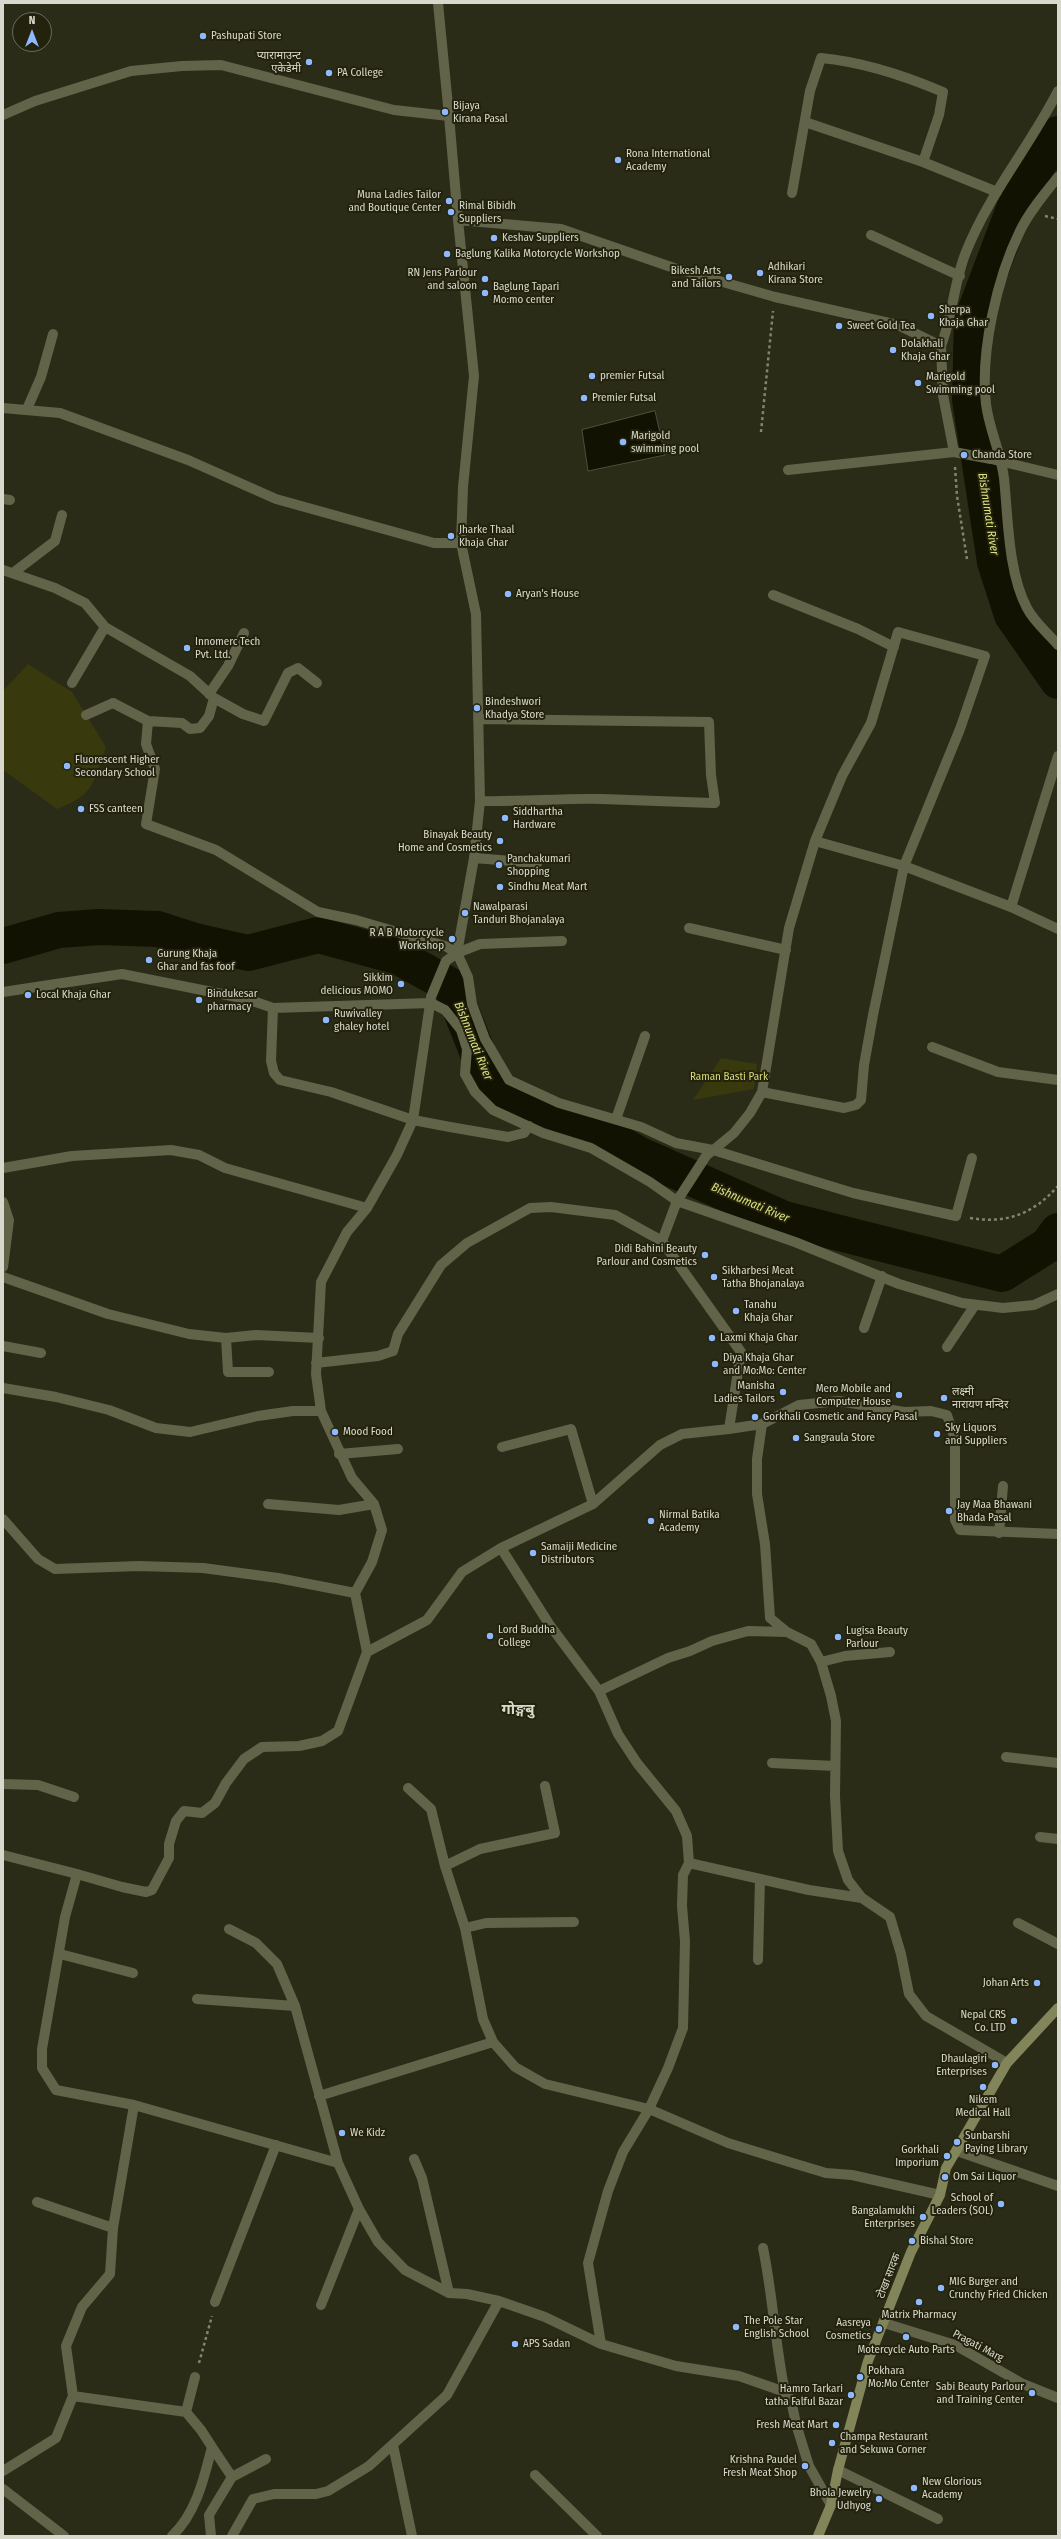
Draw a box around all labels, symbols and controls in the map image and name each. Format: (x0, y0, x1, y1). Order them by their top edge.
north arrow (12, 12, 52, 52)
text: N (29, 14, 35, 27)
place label: Pashupati Store (211, 29, 281, 43)
marker: Pashupati Store (198, 31, 208, 41)
place label: प्यारामाउन्ट एकेडेमी (257, 49, 301, 75)
marker: प्यारामाउन्ट एकेडेमी (304, 57, 314, 67)
place label: PA College (337, 66, 383, 80)
marker: PA College (324, 68, 334, 78)
place label: Bijaya Kirana Pasal (453, 99, 508, 125)
marker: Bijaya Kirana Pasal (440, 107, 450, 117)
place label: Rona International Academy (626, 147, 710, 173)
marker: Rona International Academy (613, 155, 623, 165)
place label: Muna Ladies Tailor and Boutique Center (348, 188, 441, 214)
marker: Muna Ladies Tailor and Boutique Center (444, 196, 454, 206)
place label: Rimal Bibidh Suppliers (459, 199, 516, 225)
marker: Rimal Bibidh Suppliers (446, 207, 456, 217)
place label: Keshav Suppliers (502, 231, 579, 245)
marker: Keshav Suppliers (489, 233, 499, 243)
place label: Baglung Kalika Motorcycle Workshop (455, 247, 620, 261)
marker: Baglung Kalika Motorcycle Workshop (442, 249, 452, 259)
place label: Adhikari Kirana Store (768, 260, 823, 286)
place label: Bikesh Arts and Tailors (671, 264, 721, 290)
place label: RN Jens Parlour and saloon (408, 266, 477, 292)
marker: Adhikari Kirana Store (755, 268, 765, 278)
marker: Bikesh Arts and Tailors (724, 272, 734, 282)
marker: RN Jens Parlour and saloon (480, 274, 490, 284)
place label: Baglung Tapari Mo:mo center (493, 280, 559, 306)
marker: Baglung Tapari Mo:mo center (480, 288, 490, 298)
place label: Sherpa Khaja Ghar (939, 303, 988, 329)
marker: Sherpa Khaja Ghar (926, 311, 936, 321)
place label: Sweet Gold Tea (847, 319, 915, 333)
marker: Sweet Gold Tea (834, 321, 844, 331)
place label: Dolakhali Khaja Ghar (901, 337, 950, 363)
marker: Dolakhali Khaja Ghar (888, 345, 898, 355)
place label: premier Futsal (600, 369, 664, 383)
place label: Marigold Swimming pool (926, 370, 995, 396)
marker: premier Futsal (587, 371, 597, 381)
marker: Marigold Swimming pool (913, 378, 923, 388)
place label: Premier Futsal (592, 391, 656, 405)
marker: Premier Futsal (579, 393, 589, 403)
place label: Marigold swimming pool (631, 429, 699, 455)
marker: Marigold swimming pool (618, 437, 628, 447)
place label: Chanda Store (972, 448, 1032, 462)
marker: Chanda Store (959, 450, 969, 460)
water label: Bishnumati River (974, 472, 1002, 556)
place label: Jharke Thaal Khaja Ghar (459, 523, 514, 549)
marker: Jharke Thaal Khaja Ghar (446, 531, 456, 541)
place label: Aryan's House (516, 587, 579, 601)
marker: Aryan's House (503, 589, 513, 599)
place label: Innomerc Tech Pvt. Ltd. (195, 635, 260, 661)
marker: Innomerc Tech Pvt. Ltd. (182, 643, 192, 653)
place label: Bindeshwori Khadya Store (485, 695, 544, 721)
marker: Bindeshwori Khadya Store (472, 703, 482, 713)
place label: Fluorescent Higher Secondary School (75, 753, 159, 779)
marker: Fluorescent Higher Secondary School (62, 761, 72, 771)
place label: FSS canteen (89, 802, 143, 816)
marker: FSS canteen (76, 804, 86, 814)
place label: Siddhartha Hardware (513, 805, 563, 831)
marker: Siddhartha Hardware (500, 813, 510, 823)
place label: Binayak Beauty Home and Cosmetics (398, 828, 492, 854)
marker: Binayak Beauty Home and Cosmetics (495, 836, 505, 846)
place label: Panchakumari Shopping (507, 852, 571, 878)
marker: Panchakumari Shopping (494, 860, 504, 870)
place label: Sindhu Meat Mart (508, 880, 587, 894)
marker: Sindhu Meat Mart (495, 882, 505, 892)
place label: Nawalparasi Tanduri Bhojanalaya (473, 900, 565, 926)
marker: Nawalparasi Tanduri Bhojanalaya (460, 908, 470, 918)
place label: R A B Motorcycle Workshop (370, 926, 444, 952)
marker: R A B Motorcycle Workshop (447, 934, 457, 944)
place label: Gurung Khaja Ghar and fas foof (157, 947, 235, 973)
marker: Gurung Khaja Ghar and fas foof (144, 955, 154, 965)
place label: Sikkim delicious MOMO (321, 971, 393, 997)
marker: Sikkim delicious MOMO (396, 979, 406, 989)
place label: Bindukesar pharmacy (207, 987, 258, 1013)
place label: Local Khaja Ghar (36, 988, 111, 1002)
marker: Local Khaja Ghar (23, 990, 33, 1000)
marker: Bindukesar pharmacy (194, 995, 204, 1005)
water label: Bishnumati River (451, 1000, 495, 1082)
place label: Ruwivalley ghaley hotel (334, 1007, 389, 1033)
marker: Ruwivalley ghaley hotel (321, 1015, 331, 1025)
park label: Raman Basti Park (690, 1070, 768, 1084)
water label: Bishnumati River (709, 1180, 791, 1226)
place label: Didi Bahini Beauty Parlour and Cosmetics (597, 1242, 697, 1268)
marker: Didi Bahini Beauty Parlour and Cosmetics (700, 1250, 710, 1260)
place label: Sikharbesi Meat Tatha Bhojanalaya (722, 1264, 804, 1290)
marker: Sikharbesi Meat Tatha Bhojanalaya (709, 1272, 719, 1282)
place label: Tanahu Khaja Ghar (744, 1298, 793, 1324)
marker: Tanahu Khaja Ghar (731, 1306, 741, 1316)
place label: Laxmi Khaja Ghar (720, 1331, 798, 1345)
marker: Laxmi Khaja Ghar (707, 1333, 717, 1343)
place label: Diya Khaja Ghar and Mo:Mo: Center (723, 1351, 806, 1377)
marker: Diya Khaja Ghar and Mo:Mo: Center (710, 1359, 720, 1369)
place label: Manisha Ladies Tailors (714, 1379, 775, 1405)
place label: Mero Mobile and Computer House (816, 1382, 891, 1408)
place label: लक्ष्मी नारायण मन्दिर (952, 1385, 1008, 1411)
marker: Manisha Ladies Tailors (778, 1387, 788, 1397)
marker: Mero Mobile and Computer House (894, 1390, 904, 1400)
marker: लक्ष्मी नारायण मन्दिर (939, 1393, 949, 1403)
place label: Gorkhali Cosmetic and Fancy Pasal (763, 1410, 917, 1424)
marker: Gorkhali Cosmetic and Fancy Pasal (750, 1412, 760, 1422)
place label: Sky Liquors and Suppliers (945, 1421, 1007, 1447)
place label: Mood Food (343, 1425, 393, 1439)
marker: Mood Food (330, 1427, 340, 1437)
marker: Sky Liquors and Suppliers (932, 1429, 942, 1439)
place label: Sangraula Store (804, 1431, 875, 1445)
marker: Sangraula Store (791, 1433, 801, 1443)
place label: Jay Maa Bhawani Bhada Pasal (957, 1498, 1032, 1524)
marker: Jay Maa Bhawani Bhada Pasal (944, 1506, 954, 1516)
place label: Nirmal Batika Academy (659, 1508, 720, 1534)
marker: Nirmal Batika Academy (646, 1516, 656, 1526)
place label: Samaiji Medicine Distributors (541, 1540, 617, 1566)
marker: Samaiji Medicine Distributors (528, 1548, 538, 1558)
place label: Lord Buddha College (498, 1623, 555, 1649)
place label: Lugisa Beauty Parlour (846, 1624, 908, 1650)
marker: Lord Buddha College (485, 1631, 495, 1641)
marker: Lugisa Beauty Parlour (833, 1632, 843, 1642)
district label: गोङ्गबु (502, 1701, 534, 1719)
place label: Johan Arts (983, 1976, 1029, 1990)
marker: Johan Arts (1032, 1978, 1042, 1988)
place label: Nepal CRS Co. LTD (960, 2008, 1006, 2034)
marker: Nepal CRS Co. LTD (1009, 2016, 1019, 2026)
place label: Dhaulagiri Enterprises (936, 2052, 987, 2078)
marker: Dhaulagiri Enterprises (990, 2060, 1000, 2070)
marker: Nikem Medical Hall (978, 2082, 988, 2092)
place label: Nikem Medical Hall (955, 2093, 1011, 2119)
place label: We Kidz (350, 2126, 385, 2140)
marker: We Kidz (337, 2128, 347, 2138)
place label: Sunbarshi Paying Library (965, 2129, 1028, 2155)
marker: Sunbarshi Paying Library (952, 2137, 962, 2147)
place label: Gorkhali Imporium (895, 2143, 939, 2169)
marker: Gorkhali Imporium (942, 2151, 952, 2161)
place label: Om Sai Liquor (953, 2170, 1016, 2184)
marker: Om Sai Liquor (940, 2172, 950, 2182)
place label: School of Leaders (SOL) (932, 2191, 993, 2217)
marker: School of Leaders (SOL) (996, 2199, 1006, 2209)
place label: Bangalamukhi Enterprises (851, 2204, 915, 2230)
marker: Bangalamukhi Enterprises (918, 2212, 928, 2222)
place label: Bishal Store (920, 2234, 974, 2248)
marker: Bishal Store (907, 2236, 917, 2246)
street label: टोखा सादक (874, 2252, 904, 2300)
place label: MIG Burger and Crunchy Fried Chicken (949, 2275, 1048, 2301)
marker: MIG Burger and Crunchy Fried Chicken (936, 2283, 946, 2293)
marker: Matrix Pharmacy (914, 2297, 924, 2307)
place label: Matrix Pharmacy (882, 2308, 956, 2322)
place label: The Pole Star English School (744, 2314, 809, 2340)
place label: Aasreya Cosmetics (825, 2316, 871, 2342)
marker: The Pole Star English School (731, 2322, 741, 2332)
marker: Aasreya Cosmetics (874, 2324, 884, 2334)
street label: Pragati Marg (950, 2327, 1006, 2365)
marker: Motercycle Auto Parts (901, 2332, 911, 2342)
place label: APS Sadan (523, 2337, 570, 2351)
marker: APS Sadan (510, 2339, 520, 2349)
place label: Motercycle Auto Parts (857, 2343, 955, 2357)
place label: Pokhara Mo:Mo Center (868, 2364, 929, 2390)
marker: Pokhara Mo:Mo Center (855, 2372, 865, 2382)
place label: Sabi Beauty Parlour and Training Center (936, 2380, 1024, 2406)
place label: Hamro Tarkari tatha Falful Bazar (765, 2382, 843, 2408)
marker: Sabi Beauty Parlour and Training Center (1027, 2388, 1037, 2398)
marker: Hamro Tarkari tatha Falful Bazar (846, 2390, 856, 2400)
place label: Fresh Meat Mart (756, 2418, 828, 2432)
marker: Fresh Meat Mart (831, 2420, 841, 2430)
place label: Champa Restaurant and Sekuwa Corner (840, 2430, 928, 2456)
marker: Champa Restaurant and Sekuwa Corner (827, 2438, 837, 2448)
place label: Krishna Paudel Fresh Meat Shop (723, 2453, 797, 2479)
marker: Krishna Paudel Fresh Meat Shop (800, 2461, 810, 2471)
place label: New Glorious Academy (922, 2475, 982, 2501)
marker: New Glorious Academy (909, 2483, 919, 2493)
place label: Bhola Jewelry Udhyog (810, 2486, 871, 2512)
marker: Bhola Jewelry Udhyog (874, 2494, 884, 2504)

